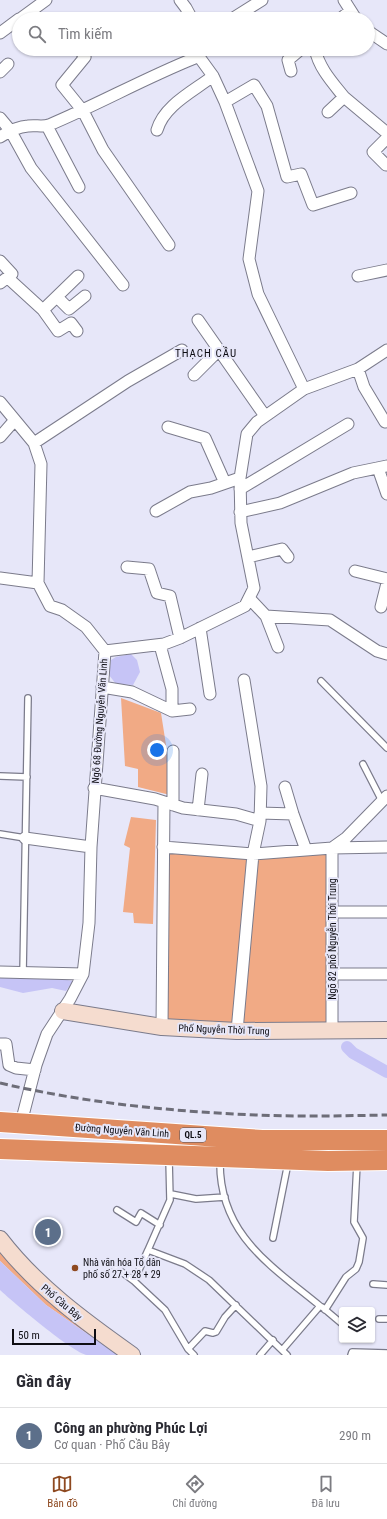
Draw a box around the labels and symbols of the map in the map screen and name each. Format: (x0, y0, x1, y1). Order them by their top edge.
district label: THẠCH CẦU (175, 345, 237, 360)
street label: Ngõ 68 Đường Nguyễn Văn Linh (89, 658, 109, 784)
your location (147, 740, 167, 760)
street label: Ngõ 82 phố Nguyễn Thời Trung (326, 878, 338, 1000)
street label: Phố Nguyễn Thời Trung (178, 1021, 270, 1037)
street label: Đường Nguyễn Văn Linh (75, 1121, 170, 1139)
road number: QL.5 (180, 1128, 206, 1142)
pin: 1 (35, 1217, 61, 1247)
place label: Nhà văn hóa Tổ dân phố số 27 + 28 + 29 (83, 1256, 161, 1280)
marker: Nhà văn hóa Tổ dân phố số 27 + 28 + 29 (70, 1263, 80, 1273)
street label: Phố Cầu Bây (39, 1281, 85, 1323)
scale bar (12, 1327, 96, 1346)

